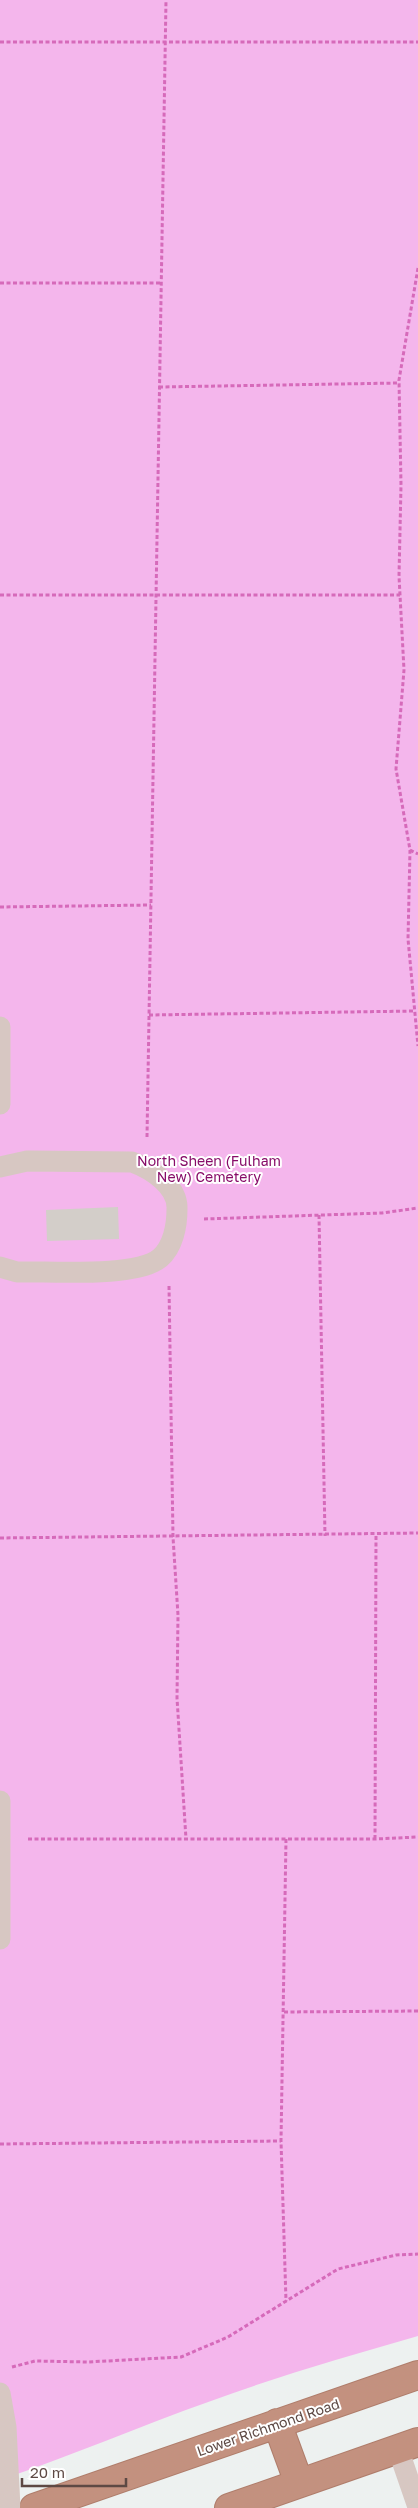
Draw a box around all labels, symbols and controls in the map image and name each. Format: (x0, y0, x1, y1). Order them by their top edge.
park label: North Sheen (Fulham New) Cemetery (137, 1152, 281, 1185)
street label: Lower Richmond Road (194, 2395, 342, 2459)
scale bar (22, 2456, 126, 2488)
text: 20 m (30, 2463, 65, 2481)

